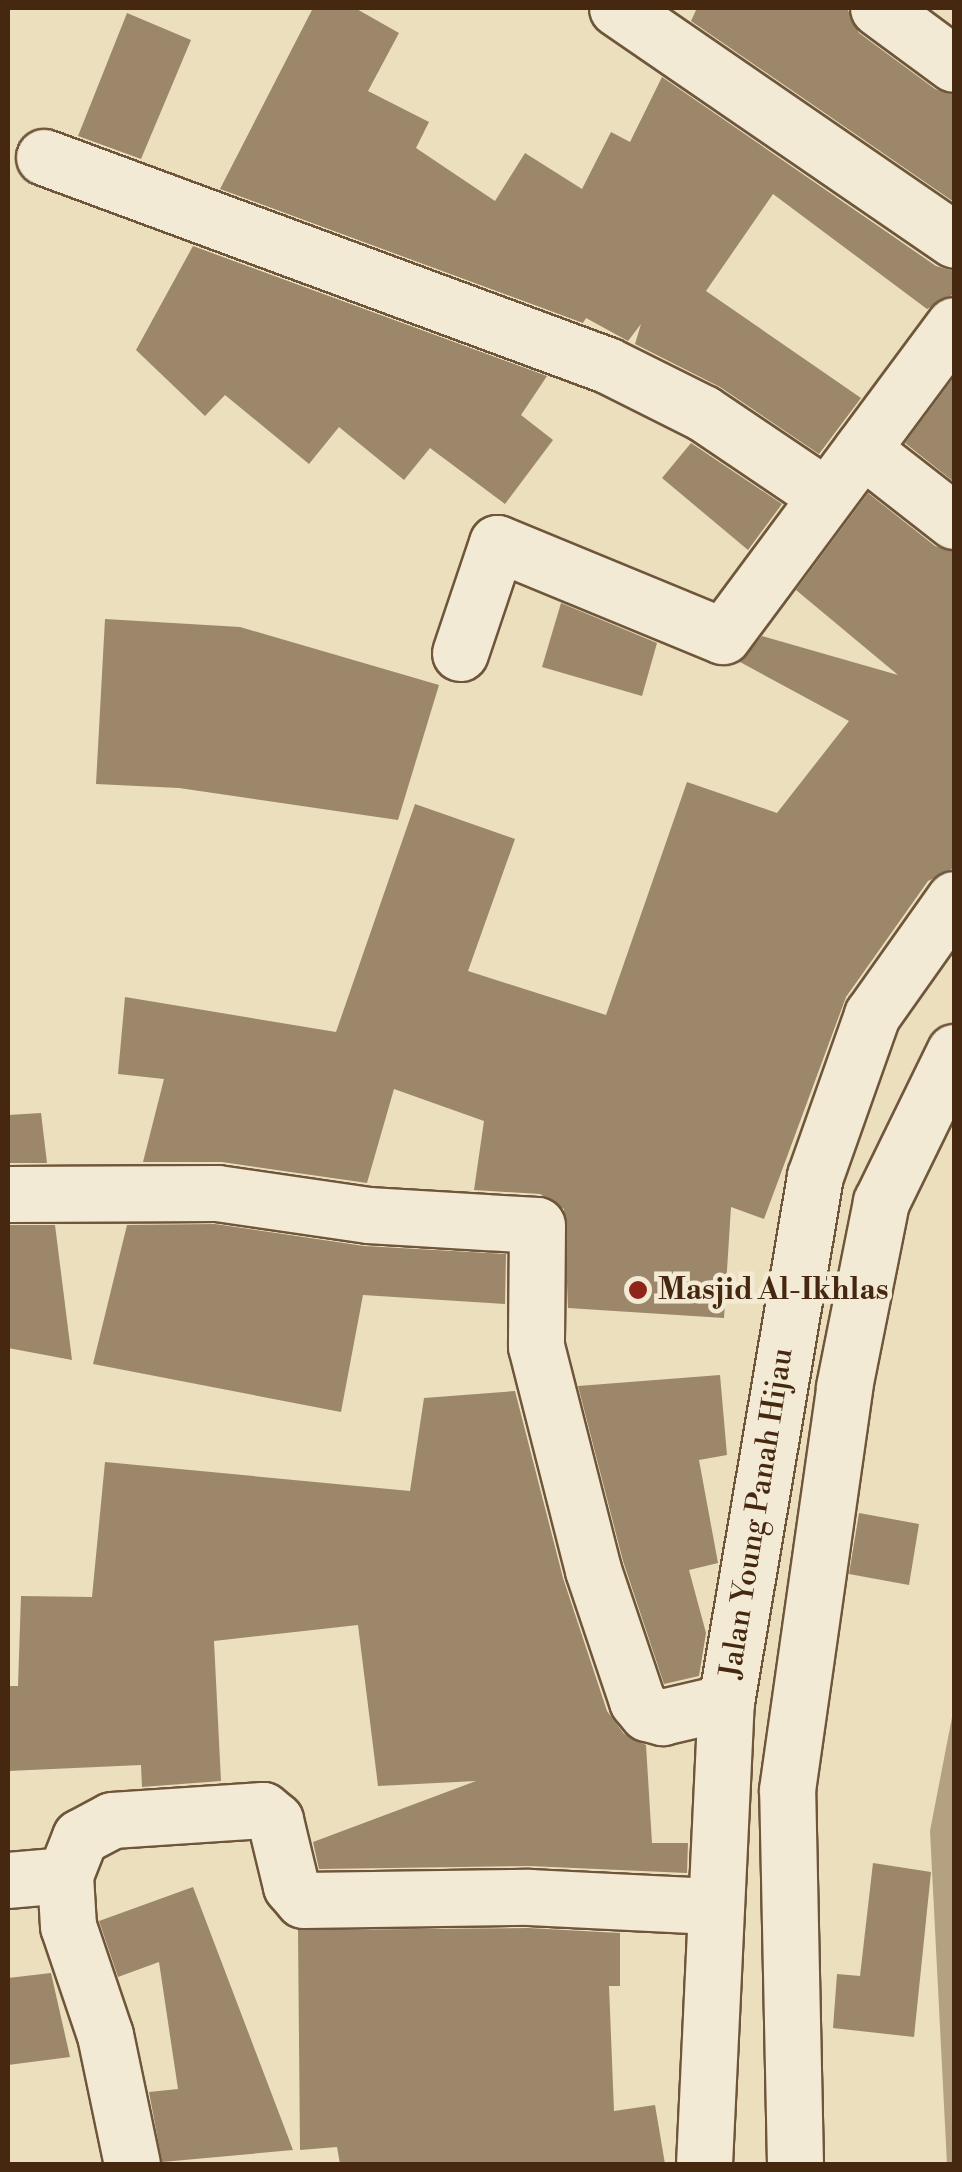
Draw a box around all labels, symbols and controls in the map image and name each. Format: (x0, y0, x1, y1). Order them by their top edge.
place label: Masjid Al-Ikhlas (658, 1272, 889, 1308)
marker: Masjid Al-Ikhlas (627, 1279, 649, 1301)
street label: Jalan Young Panah Hijau (713, 1345, 801, 1681)

